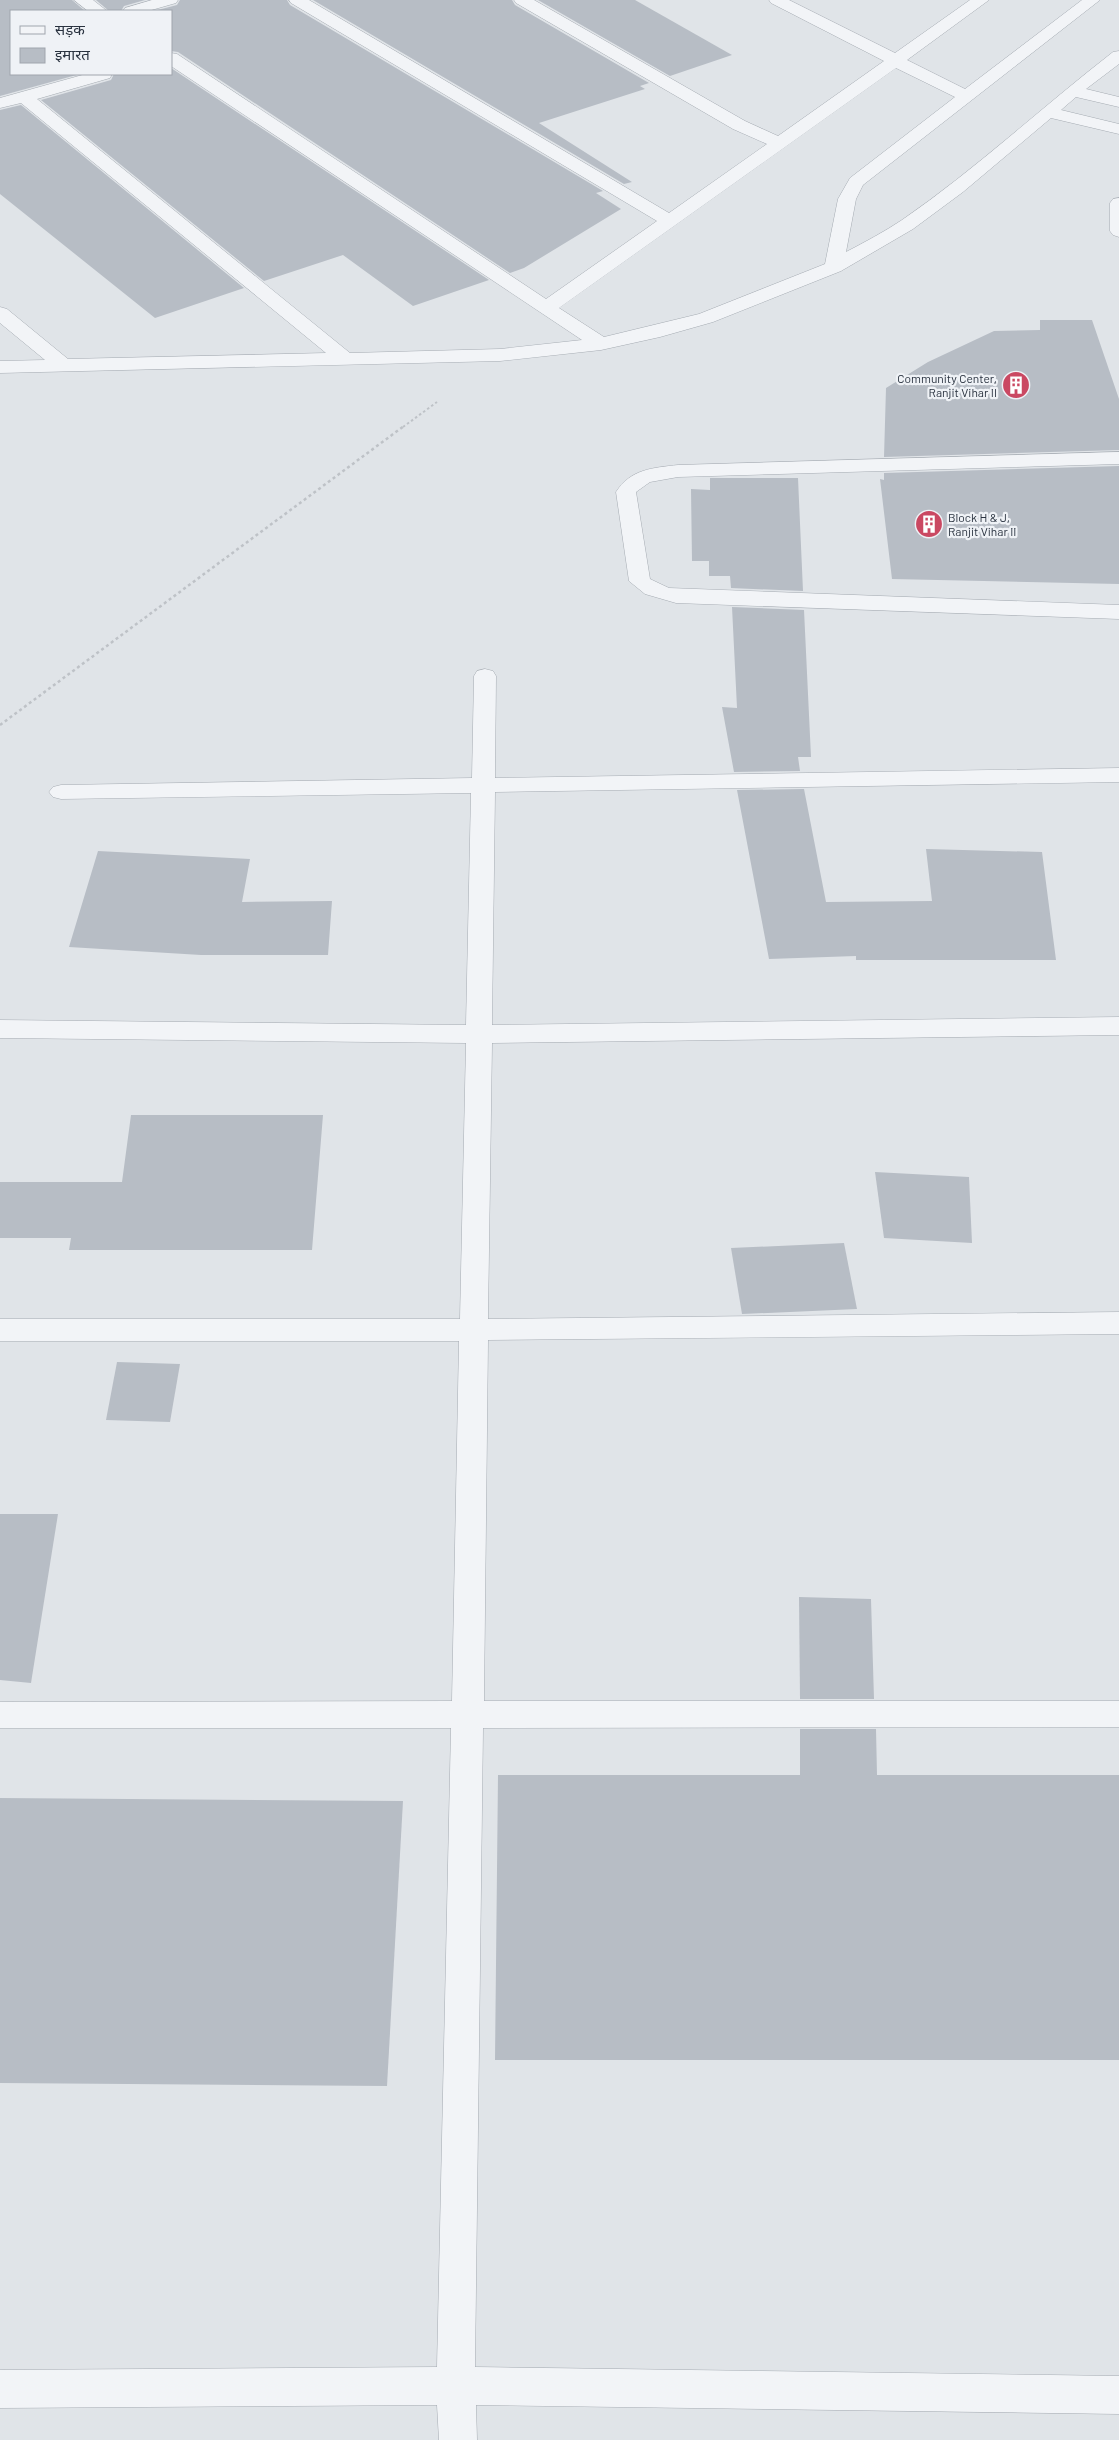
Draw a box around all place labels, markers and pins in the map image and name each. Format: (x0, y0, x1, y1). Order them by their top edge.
building icon: Community Center, Ranjit Vihar II (1001, 370, 1031, 400)
place label: Community Center, Ranjit Vihar II (897, 371, 997, 399)
building icon: Block H & J, Ranjit Vihar II (914, 509, 944, 539)
place label: Block H & J, Ranjit Vihar II (948, 510, 1016, 538)

